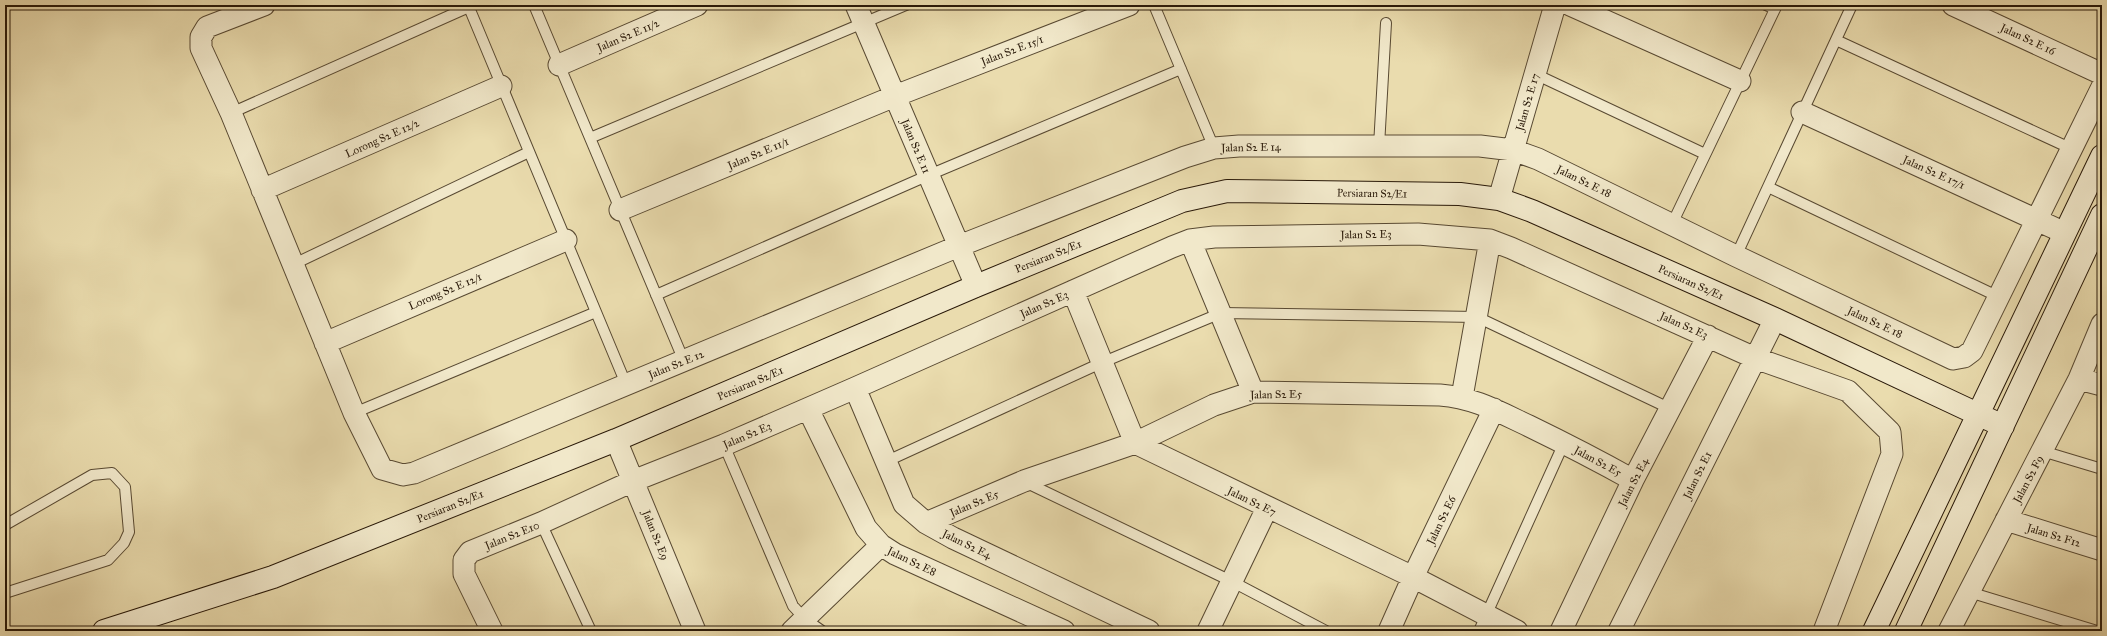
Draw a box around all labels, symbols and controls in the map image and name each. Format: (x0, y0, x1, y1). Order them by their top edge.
street label: Jalan S2 E 11/2 (594, 16, 662, 56)
street label: Jalan S2 E 16 (1997, 21, 2058, 59)
street label: Jalan S2 E 15/1 (978, 33, 1046, 70)
street label: Jalan S2 E 17 (1513, 72, 1543, 134)
street label: Lorong S2 E 12/2 (343, 116, 422, 161)
street label: Jalan S2 E 11 (897, 116, 933, 176)
street label: Jalan S2 E 11/1 (725, 135, 791, 173)
street label: Jalan S2 E 14 (1220, 140, 1282, 156)
street label: Jalan S2 E 17/1 (1899, 153, 1967, 193)
street label: Jalan S2 E 18 (1553, 162, 1613, 201)
street label: Persiaran S2/E1 (1337, 186, 1407, 201)
street label: Jalan S2 E3 (1339, 228, 1392, 242)
street label: Persiaran S2/E1 (1013, 237, 1083, 276)
street label: Persiaran S2/E1 (1656, 262, 1726, 303)
street label: Lorong S2 E 12/1 (407, 270, 484, 313)
street label: Jalan S2 E3 (1017, 288, 1071, 322)
street label: Jalan S2 E 18 (1844, 304, 1905, 342)
street label: Jalan S2 E3 (1656, 309, 1710, 343)
street label: Jalan S2 E 12 (646, 347, 707, 383)
street label: Persiaran S2/E1 (715, 364, 785, 403)
street label: Jalan S2 E5 (1249, 388, 1302, 402)
street label: Jalan S2 E3 (720, 419, 774, 453)
street label: Jalan S2 E5 (1570, 443, 1624, 480)
street label: Jalan S2 E1 (1680, 449, 1715, 502)
street label: Jalan S2 F9 (2010, 453, 2047, 507)
street label: Jalan S2 E4 (1615, 455, 1653, 510)
street label: Jalan S2 E7 (1224, 484, 1278, 520)
street label: Persiaran S2/E1 (415, 487, 485, 526)
street label: Jalan S2 E5 (947, 487, 1001, 521)
street label: Jalan S2 E6 (1424, 493, 1460, 548)
street label: Jalan S2 E9 (638, 507, 671, 563)
street label: Jalan S2 E10 (482, 519, 542, 554)
street label: Jalan S2 F12 (2024, 521, 2083, 551)
street label: Jalan S2 E4 (939, 527, 994, 563)
street label: Jalan S2 E8 (884, 544, 938, 580)

